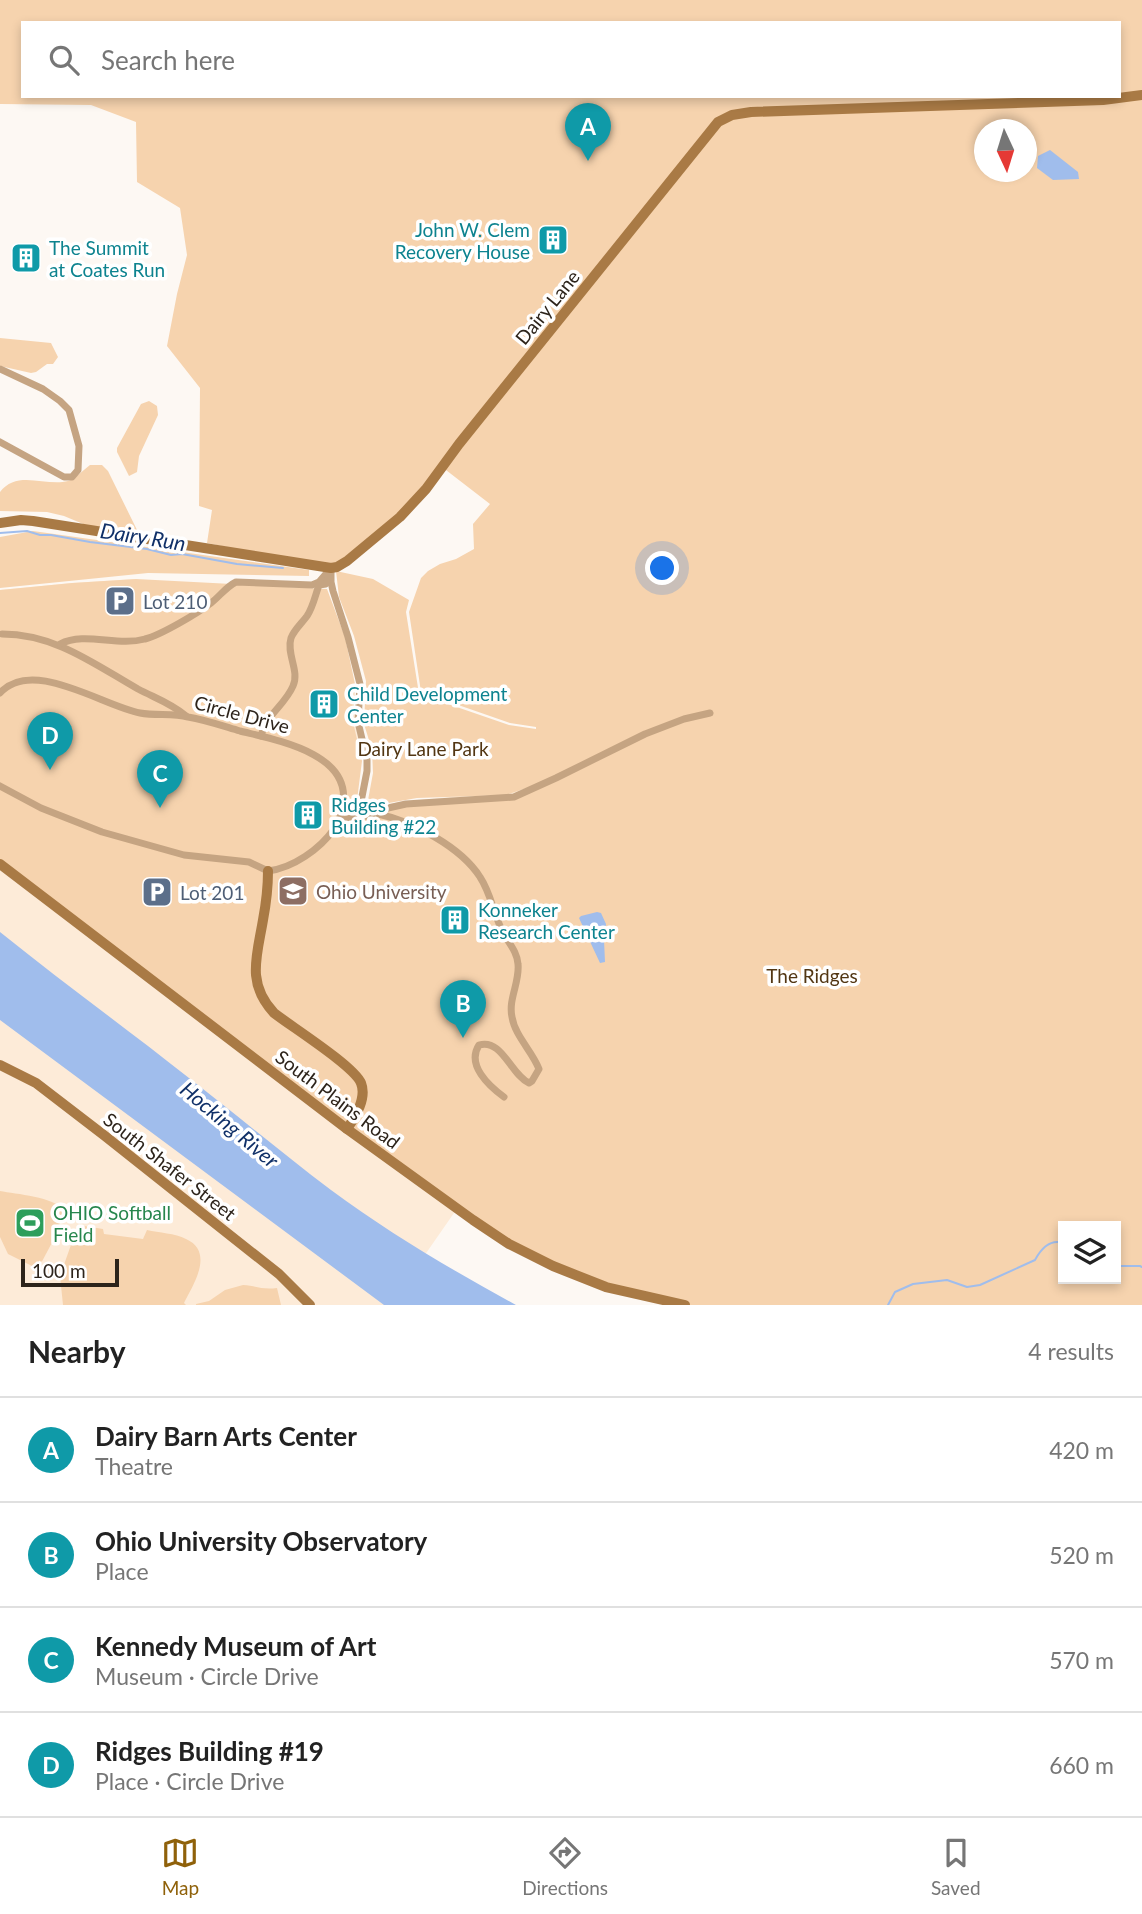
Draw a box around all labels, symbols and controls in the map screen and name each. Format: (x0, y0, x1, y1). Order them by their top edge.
search box (21, 21, 1121, 98)
icon: search (45, 41, 83, 79)
text: Search here (101, 44, 235, 76)
pin: A (565, 103, 611, 161)
north arrow (974, 119, 1037, 182)
place label: John W. Clem Recovery House (395, 218, 530, 263)
building icon: John W. Clem Recovery House (536, 223, 570, 257)
place label: The Summit at Coates Run (49, 236, 165, 281)
building icon: The Summit at Coates Run (9, 241, 43, 275)
street label: Dairy Lane (510, 265, 584, 349)
water label: Dairy Run (99, 517, 187, 555)
your location (645, 551, 679, 585)
parking icon: Lot 210 (103, 584, 137, 618)
place label: Lot 210 (143, 590, 207, 613)
place label: Child Development Center (347, 682, 508, 727)
building icon: Child Development Center (307, 687, 341, 721)
street label: Circle Drive (192, 690, 292, 738)
pin: D (27, 712, 73, 770)
park label: Dairy Lane Park (357, 737, 489, 760)
pin: C (137, 750, 183, 808)
place label: Ridges Building #22 (331, 793, 436, 838)
building icon: Ridges Building #22 (291, 798, 325, 832)
school or university icon: Ohio University (276, 874, 310, 908)
parking icon: Lot 201 (140, 875, 174, 909)
place label: Ohio University (316, 880, 447, 903)
place label: Lot 201 (180, 881, 244, 904)
place label: Konneker Research Center (478, 898, 615, 943)
building icon: Konneker Research Center (438, 903, 472, 937)
park label: The Ridges (766, 964, 858, 987)
pin: B (440, 980, 486, 1038)
street label: South Plains Road (271, 1045, 405, 1153)
water label: Hocking River (176, 1076, 285, 1173)
street label: South Shafer Street (99, 1107, 241, 1225)
place label: OHIO Softball Field (53, 1201, 171, 1246)
sports icon: OHIO Softball Field (13, 1206, 47, 1240)
map controls (1058, 1221, 1121, 1284)
button: layers (1058, 1221, 1121, 1284)
scale bar (21, 1256, 119, 1288)
text: 100 m (32, 1259, 86, 1282)
text: Nearby (28, 1333, 126, 1369)
text: 4 results (1028, 1337, 1114, 1365)
text: Dairy Barn Arts Center (95, 1420, 357, 1452)
text: A (43, 1436, 59, 1464)
text: 420 m (1049, 1436, 1114, 1464)
text: Theatre (95, 1452, 173, 1480)
text: Ohio University Observatory (95, 1525, 427, 1557)
text: B (43, 1541, 59, 1569)
text: 520 m (1049, 1541, 1114, 1569)
text: Place (95, 1557, 149, 1585)
text: Kennedy Museum of Art (95, 1630, 376, 1662)
text: C (43, 1646, 59, 1674)
text: 570 m (1049, 1646, 1114, 1674)
text: Museum · Circle Drive (95, 1662, 319, 1690)
text: Ridges Building #19 (95, 1735, 324, 1767)
text: D (42, 1751, 60, 1779)
text: 660 m (1049, 1751, 1114, 1779)
text: Place · Circle Drive (95, 1767, 284, 1795)
tab: Map (161, 1834, 199, 1899)
tab: Directions (522, 1834, 608, 1899)
tab: Saved (931, 1834, 981, 1899)

